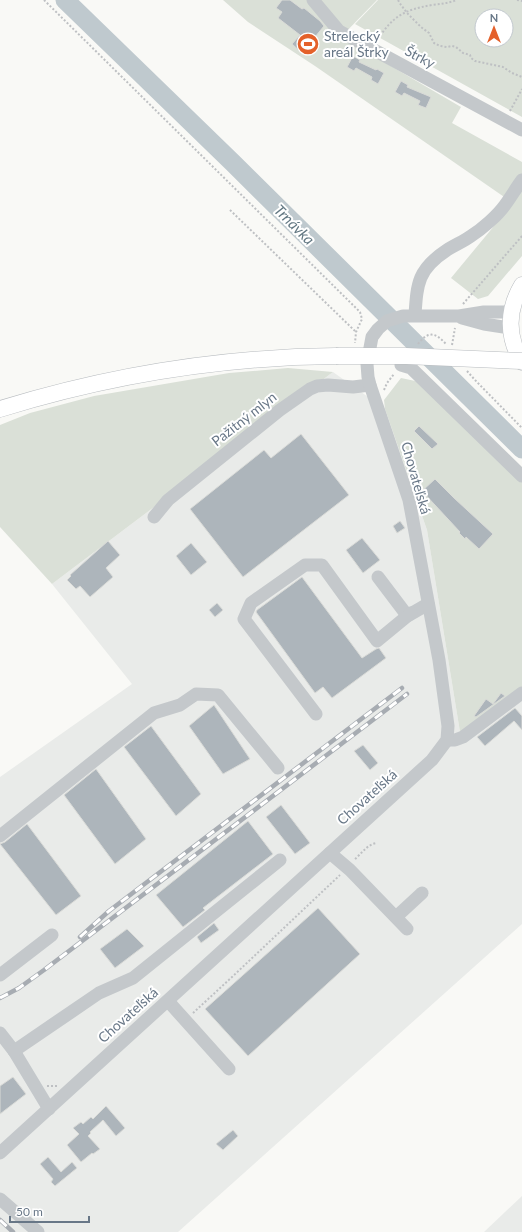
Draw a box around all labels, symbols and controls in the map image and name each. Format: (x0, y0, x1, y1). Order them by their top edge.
north arrow (474, 8, 514, 48)
text: N (490, 11, 498, 24)
place label: Strelecký areál Štrky (324, 27, 390, 60)
sports icon: Strelecký areál Štrky (295, 31, 321, 57)
street label: Štrky (402, 42, 439, 72)
water label: Trnávka (271, 201, 319, 248)
street label: Pažitný mlyn (208, 388, 280, 449)
street label: Chovateľská (398, 440, 435, 516)
street label: Chovateľská (333, 765, 400, 828)
street label: Chovateľská (94, 983, 161, 1046)
scale bar (10, 1198, 89, 1224)
text: 50 m (16, 1204, 43, 1219)

